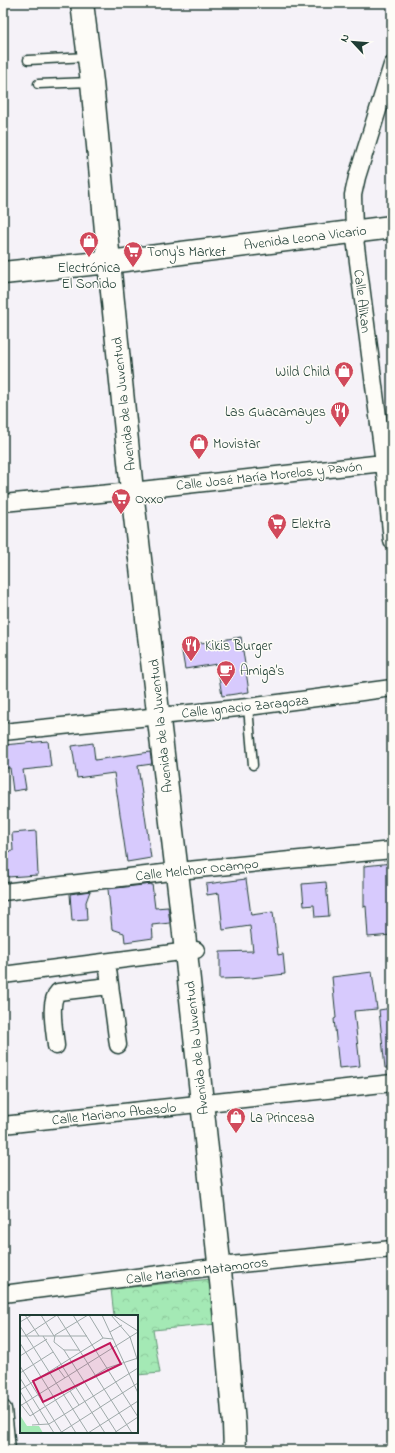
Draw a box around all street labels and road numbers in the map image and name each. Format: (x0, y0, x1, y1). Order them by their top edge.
street label: Avenida Leona Vicario (243, 221, 368, 256)
street label: Calle Alikan (347, 268, 376, 334)
street label: Avenida de la Juventud (107, 336, 142, 472)
street label: Calle José María Morelos y Pavón (175, 456, 363, 498)
street label: Avenida de la Juventud (144, 658, 179, 794)
street label: Calle Ignacio Zaragoza (181, 690, 310, 726)
street label: Calle Melchor Ocampo (135, 854, 260, 887)
street label: Avenida de la Juventud (180, 980, 215, 1116)
street label: Calle Mariano Abasolo (51, 1098, 177, 1131)
street label: Calle Mariano Matamoros (125, 1252, 269, 1291)

